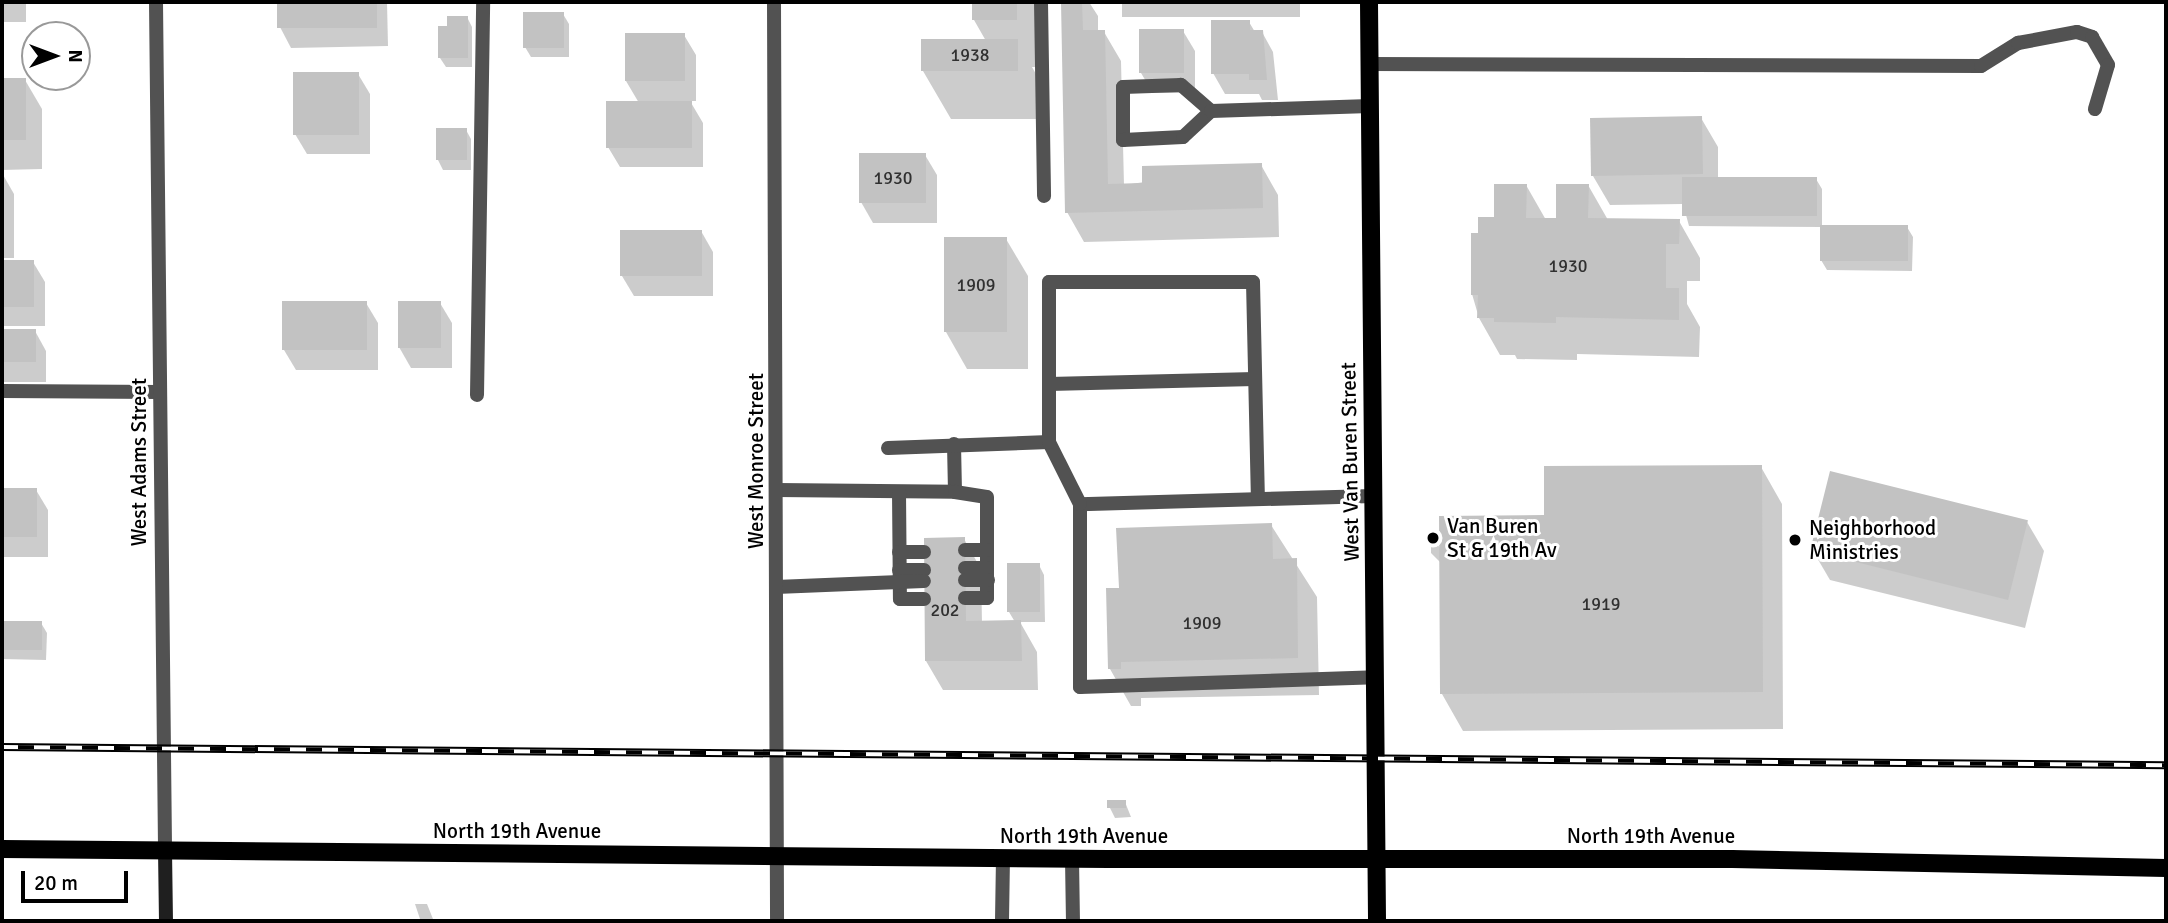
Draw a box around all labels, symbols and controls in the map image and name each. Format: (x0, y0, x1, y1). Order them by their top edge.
north arrow (21, 21, 91, 91)
house number: 1938 (951, 44, 989, 66)
text: N (63, 49, 87, 63)
house number: 1930 (874, 167, 912, 189)
house number: 1930 (1549, 255, 1587, 277)
house number: 1909 (957, 274, 995, 296)
street label: West Van Buren Street (1336, 362, 1364, 562)
street label: West Monroe Street (743, 373, 769, 549)
street label: West Adams Street (126, 378, 152, 546)
place label: Van Buren St & 19th Av (1447, 513, 1556, 563)
place label: Neighborhood Ministries (1809, 515, 1936, 565)
marker: Van Buren St & 19th Av (1425, 530, 1441, 546)
marker: Neighborhood Ministries (1787, 532, 1803, 548)
house number: 1919 (1582, 593, 1620, 615)
house number: 202 (930, 599, 960, 621)
house number: 1909 (1183, 612, 1221, 634)
street label: North 19th Avenue (433, 818, 601, 844)
street label: North 19th Avenue (1000, 823, 1168, 849)
street label: North 19th Avenue (1567, 823, 1735, 849)
scale bar (24, 856, 131, 900)
text: 20 m (34, 870, 78, 896)

